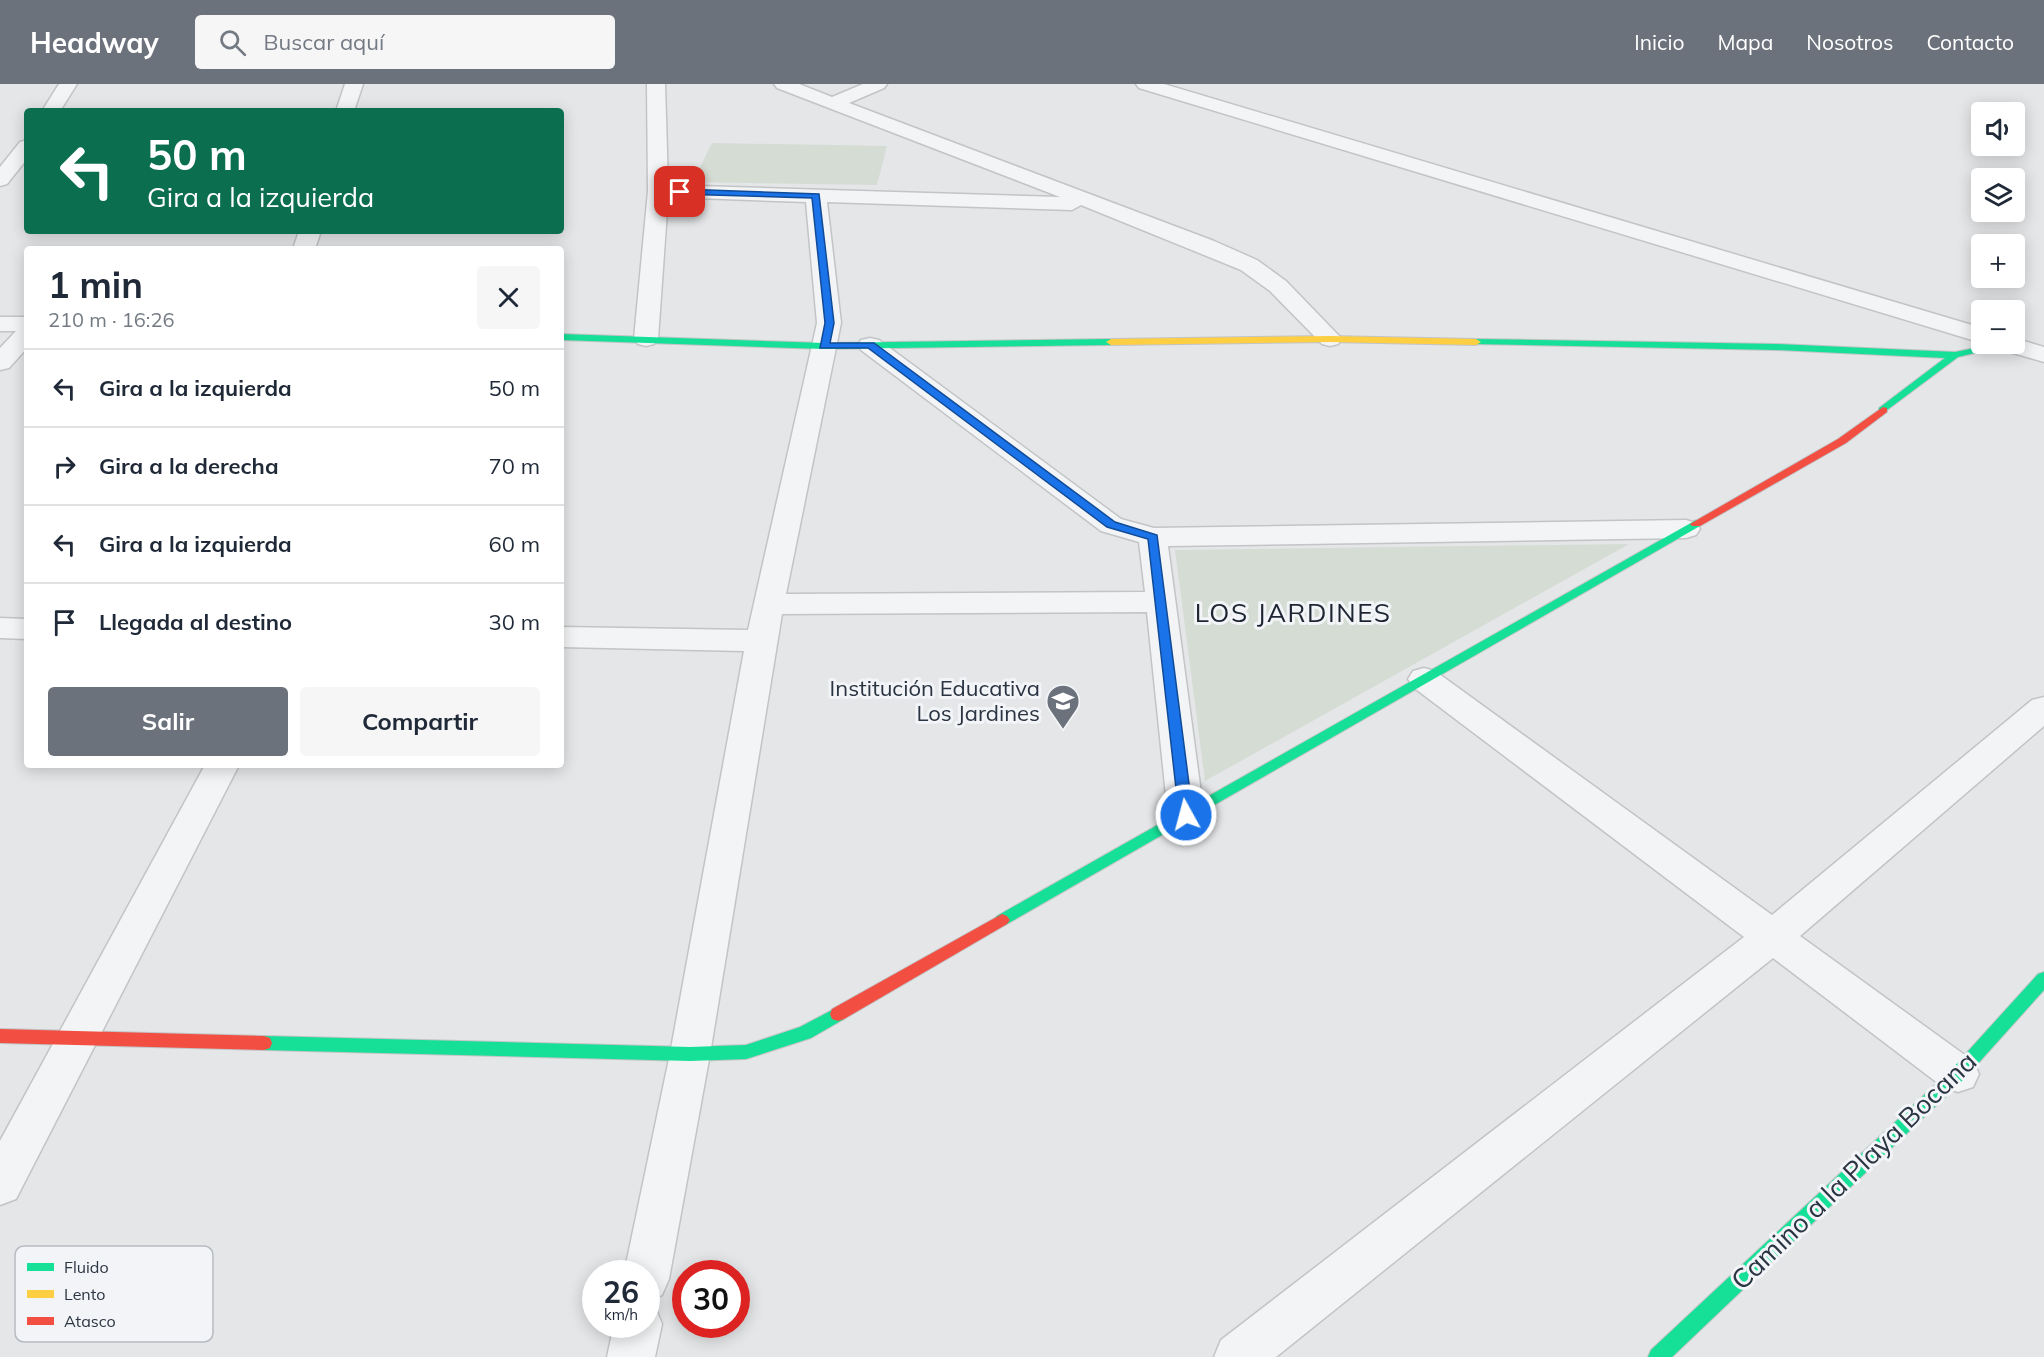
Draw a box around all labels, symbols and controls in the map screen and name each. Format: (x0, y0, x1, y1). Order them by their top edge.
search box (195, 15, 615, 69)
text: Headway (30, 25, 159, 60)
icon: search (216, 26, 249, 59)
text: Buscar aquí (264, 28, 384, 56)
text: Inicio (1634, 29, 1684, 55)
text: Mapa (1717, 29, 1773, 55)
text: Nosotros (1806, 29, 1893, 55)
text: Contacto (1926, 29, 2014, 55)
map controls (1971, 102, 2025, 354)
button: sound (1971, 102, 2025, 156)
text: 50 m (147, 128, 247, 181)
icon: left (48, 132, 126, 210)
pin (654, 166, 705, 217)
button: layers (1971, 168, 2025, 222)
icon: arrive (663, 175, 696, 208)
text: Gira a la izquierda (147, 180, 374, 214)
button: + (1971, 234, 2025, 288)
text: 1 min (48, 262, 143, 307)
button: close (477, 266, 540, 329)
button: − (1971, 300, 2025, 354)
text: 210 m · 16:26 (48, 307, 174, 332)
icon: left (48, 372, 81, 405)
text: Gira a la izquierda (99, 374, 292, 402)
text: 50 m (489, 374, 540, 402)
icon: right (48, 450, 81, 483)
text: Gira a la derecha (99, 452, 279, 480)
text: 70 m (489, 452, 540, 480)
icon: left (48, 528, 81, 561)
text: Gira a la izquierda (99, 530, 292, 558)
text: 60 m (489, 530, 540, 558)
district label: LOS JARDINES (1195, 596, 1391, 629)
icon: arrive (48, 606, 81, 639)
text: Llegada al destino (99, 608, 292, 636)
text: 30 m (489, 608, 540, 636)
place label: Institución Educativa Los Jardines (830, 674, 1040, 727)
school or university icon: Institución Educativa Los Jardines (1045, 683, 1081, 730)
button: Salir (48, 687, 288, 756)
button: Compartir (300, 687, 540, 756)
position arrow (1154, 783, 1218, 847)
street label: Camino a la Playa Bocana (1723, 1044, 1983, 1297)
legend (15, 1246, 213, 1342)
text: Fluido (64, 1257, 109, 1277)
speed limit sign: 30 (672, 1260, 750, 1338)
text: 26 (603, 1273, 639, 1311)
text: Lento (64, 1284, 105, 1304)
text: km/h (604, 1305, 638, 1324)
text: Atasco (64, 1311, 116, 1331)

